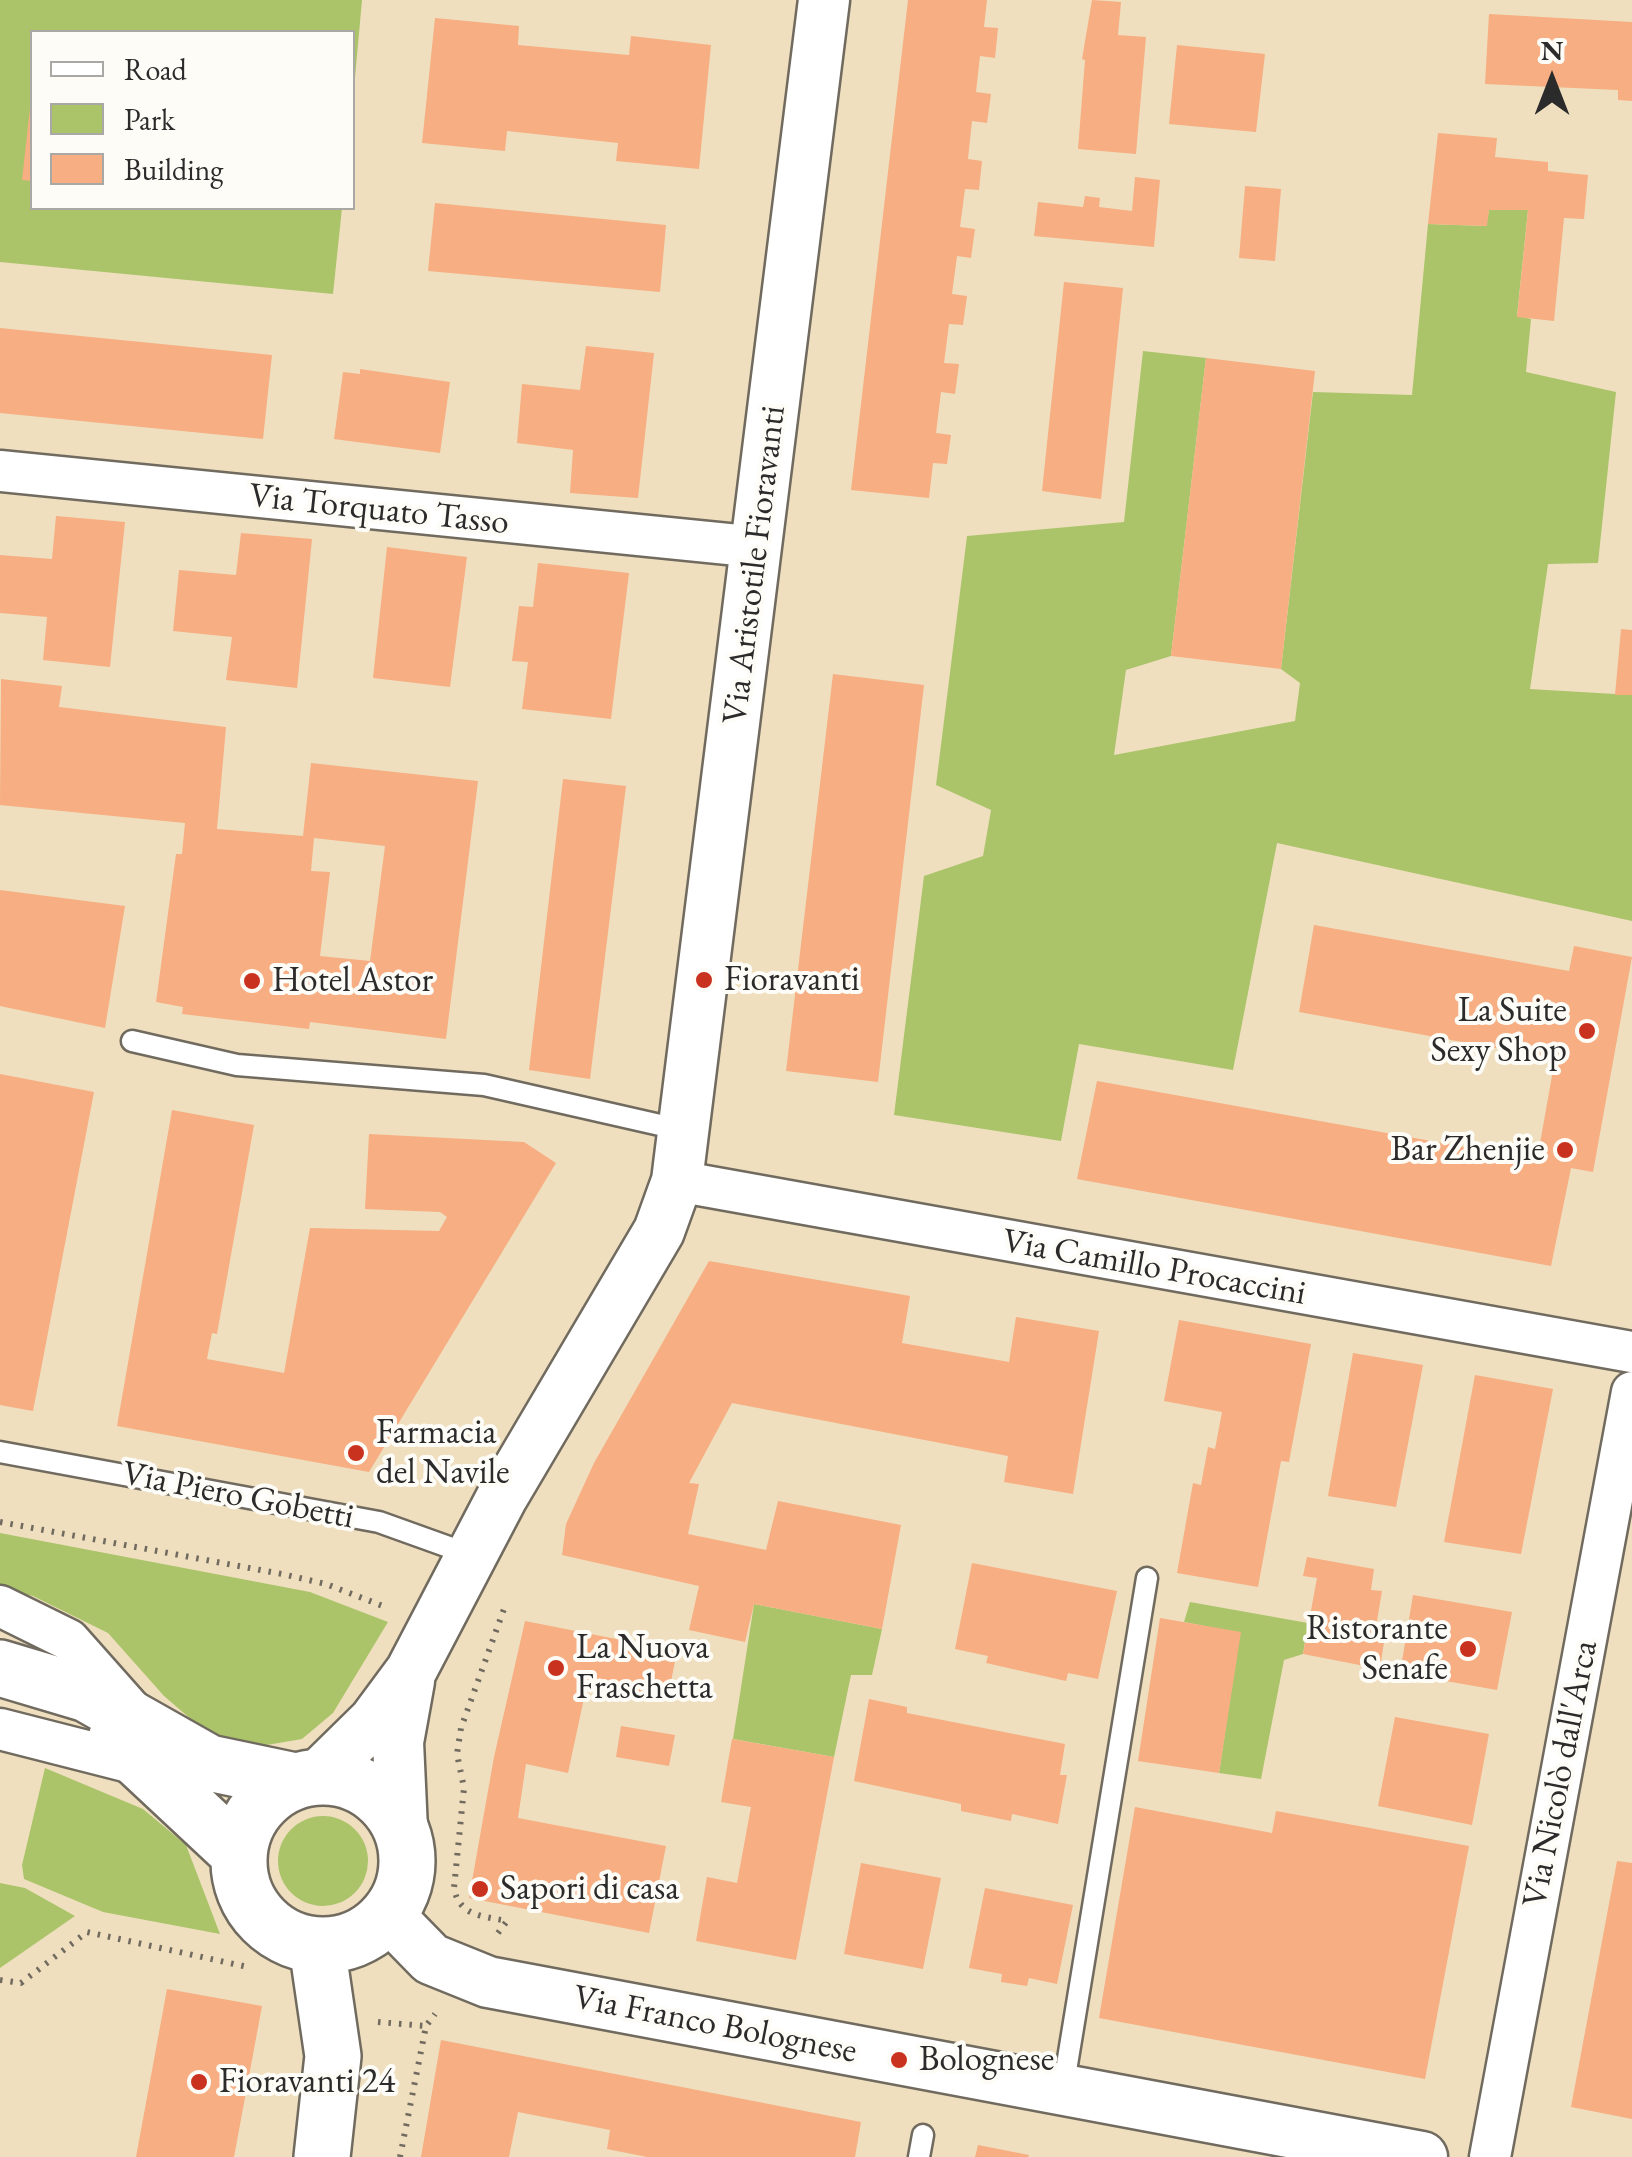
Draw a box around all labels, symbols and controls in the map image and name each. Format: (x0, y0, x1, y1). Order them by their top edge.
legend (30, 30, 355, 210)
north arrow (1502, 30, 1602, 130)
text: N (1541, 32, 1563, 68)
text: Road (124, 50, 187, 89)
text: Park (124, 100, 175, 139)
text: Building (124, 150, 223, 189)
street label: Via Aristotile Fioravanti (715, 403, 795, 727)
street label: Via Torquato Tasso (247, 475, 511, 545)
place label: Fioravanti (724, 959, 860, 1001)
place label: Hotel Astor (272, 960, 433, 1002)
marker: Fioravanti (693, 969, 715, 991)
marker: Hotel Astor (241, 970, 263, 992)
place label: La Suite Sexy Shop (1430, 990, 1567, 1072)
marker: La Suite Sexy Shop (1576, 1020, 1598, 1042)
place label: Bar Zhenjie (1390, 1129, 1545, 1171)
marker: Bar Zhenjie (1554, 1139, 1576, 1161)
street label: Via Camillo Procaccini (999, 1221, 1309, 1315)
place label: Farmacia del Navile (376, 1412, 510, 1494)
marker: Farmacia del Navile (345, 1442, 367, 1464)
street label: Via Piero Gobetti (119, 1453, 357, 1539)
place label: Ristorante Senafe (1306, 1608, 1448, 1690)
place label: La Nuova Fraschetta (576, 1627, 713, 1709)
street label: Via Nicolò dall'Arca (1515, 1637, 1607, 1911)
marker: Ristorante Senafe (1457, 1638, 1479, 1660)
marker: La Nuova Fraschetta (545, 1657, 567, 1679)
place label: Sapori di casa (500, 1868, 679, 1910)
marker: Sapori di casa (469, 1878, 491, 1900)
street label: Via Franco Bolognese (570, 1977, 860, 2073)
place label: Bolognese (919, 2039, 1054, 2081)
marker: Bolognese (888, 2049, 910, 2071)
place label: Fioravanti 24 (219, 2061, 395, 2103)
marker: Fioravanti 24 (188, 2071, 210, 2093)

